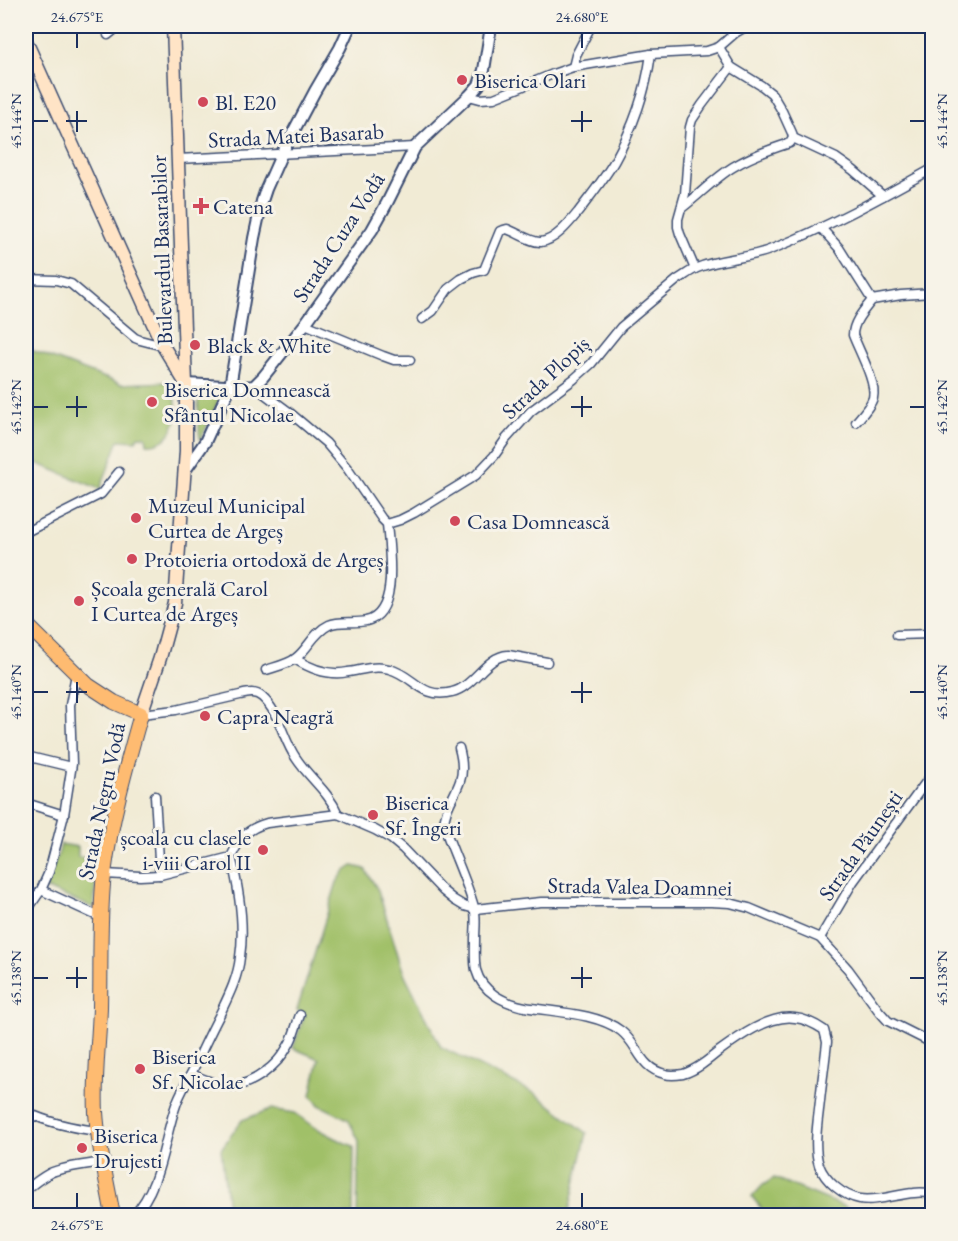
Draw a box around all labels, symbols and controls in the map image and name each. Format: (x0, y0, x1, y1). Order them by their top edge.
text: 24.675°E (51, 7, 104, 26)
text: 24.680°E (556, 7, 609, 26)
place label: Biserica Olari (474, 66, 586, 95)
marker: Biserica Olari (455, 73, 469, 87)
place label: Bl. E20 (215, 88, 277, 117)
text: 45.144°N (6, 93, 25, 149)
text: 45.144°N (932, 93, 951, 149)
marker: Bl. E20 (196, 95, 210, 109)
street label: Strada Matei Basarab (207, 116, 385, 155)
street label: Bulevardul Basarabilor (144, 154, 179, 346)
street label: Strada Cuza Vodă (286, 166, 391, 308)
place label: Catena (213, 192, 274, 221)
marker: Catena (194, 199, 208, 213)
street label: Strada Plopiș (495, 329, 595, 425)
place label: Black & White (207, 331, 331, 360)
marker: Black & White (188, 338, 202, 352)
place label: Biserica Domnească Sfântul Nicolae (164, 375, 331, 429)
text: 45.142°N (6, 379, 25, 435)
text: 45.142°N (932, 379, 951, 435)
marker: Biserica Domnească Sfântul Nicolae (145, 395, 159, 409)
place label: Muzeul Municipal Curtea de Argeș (148, 491, 305, 545)
place label: Casa Domnească (467, 507, 610, 536)
marker: Muzeul Municipal Curtea de Argeș (129, 511, 143, 525)
marker: Casa Domnească (448, 514, 462, 528)
place label: Protoieria ortodoxă de Argeș (144, 545, 384, 574)
marker: Protoieria ortodoxă de Argeș (125, 552, 139, 566)
place label: Școala generală Carol I Curtea de Argeș (91, 574, 268, 628)
marker: Școala generală Carol I Curtea de Argeș (72, 594, 86, 608)
text: 45.140°N (6, 664, 25, 720)
text: 45.140°N (932, 664, 951, 720)
place label: Capra Neagră (217, 702, 334, 731)
marker: Capra Neagră (198, 709, 212, 723)
street label: Strada Negru Vodă (71, 720, 132, 882)
street label: Strada Păunești (812, 784, 909, 906)
place label: Biserica Sf. Îngeri (385, 788, 462, 842)
marker: Biserica Sf. Îngeri (366, 808, 380, 822)
place label: școala cu clasele i-viii Carol II (120, 823, 252, 877)
marker: școala cu clasele i-viii Carol II (256, 843, 270, 857)
street label: Strada Valea Doamnei (548, 870, 732, 903)
text: 45.138°N (6, 950, 25, 1006)
text: 45.138°N (932, 950, 951, 1006)
place label: Biserica Sf. Nicolae (152, 1042, 244, 1096)
marker: Biserica Sf. Nicolae (133, 1062, 147, 1076)
place label: Biserica Drujesti (94, 1121, 163, 1175)
marker: Biserica Drujesti (75, 1141, 89, 1155)
text: 24.675°E (51, 1215, 104, 1234)
text: 24.680°E (556, 1215, 609, 1234)

